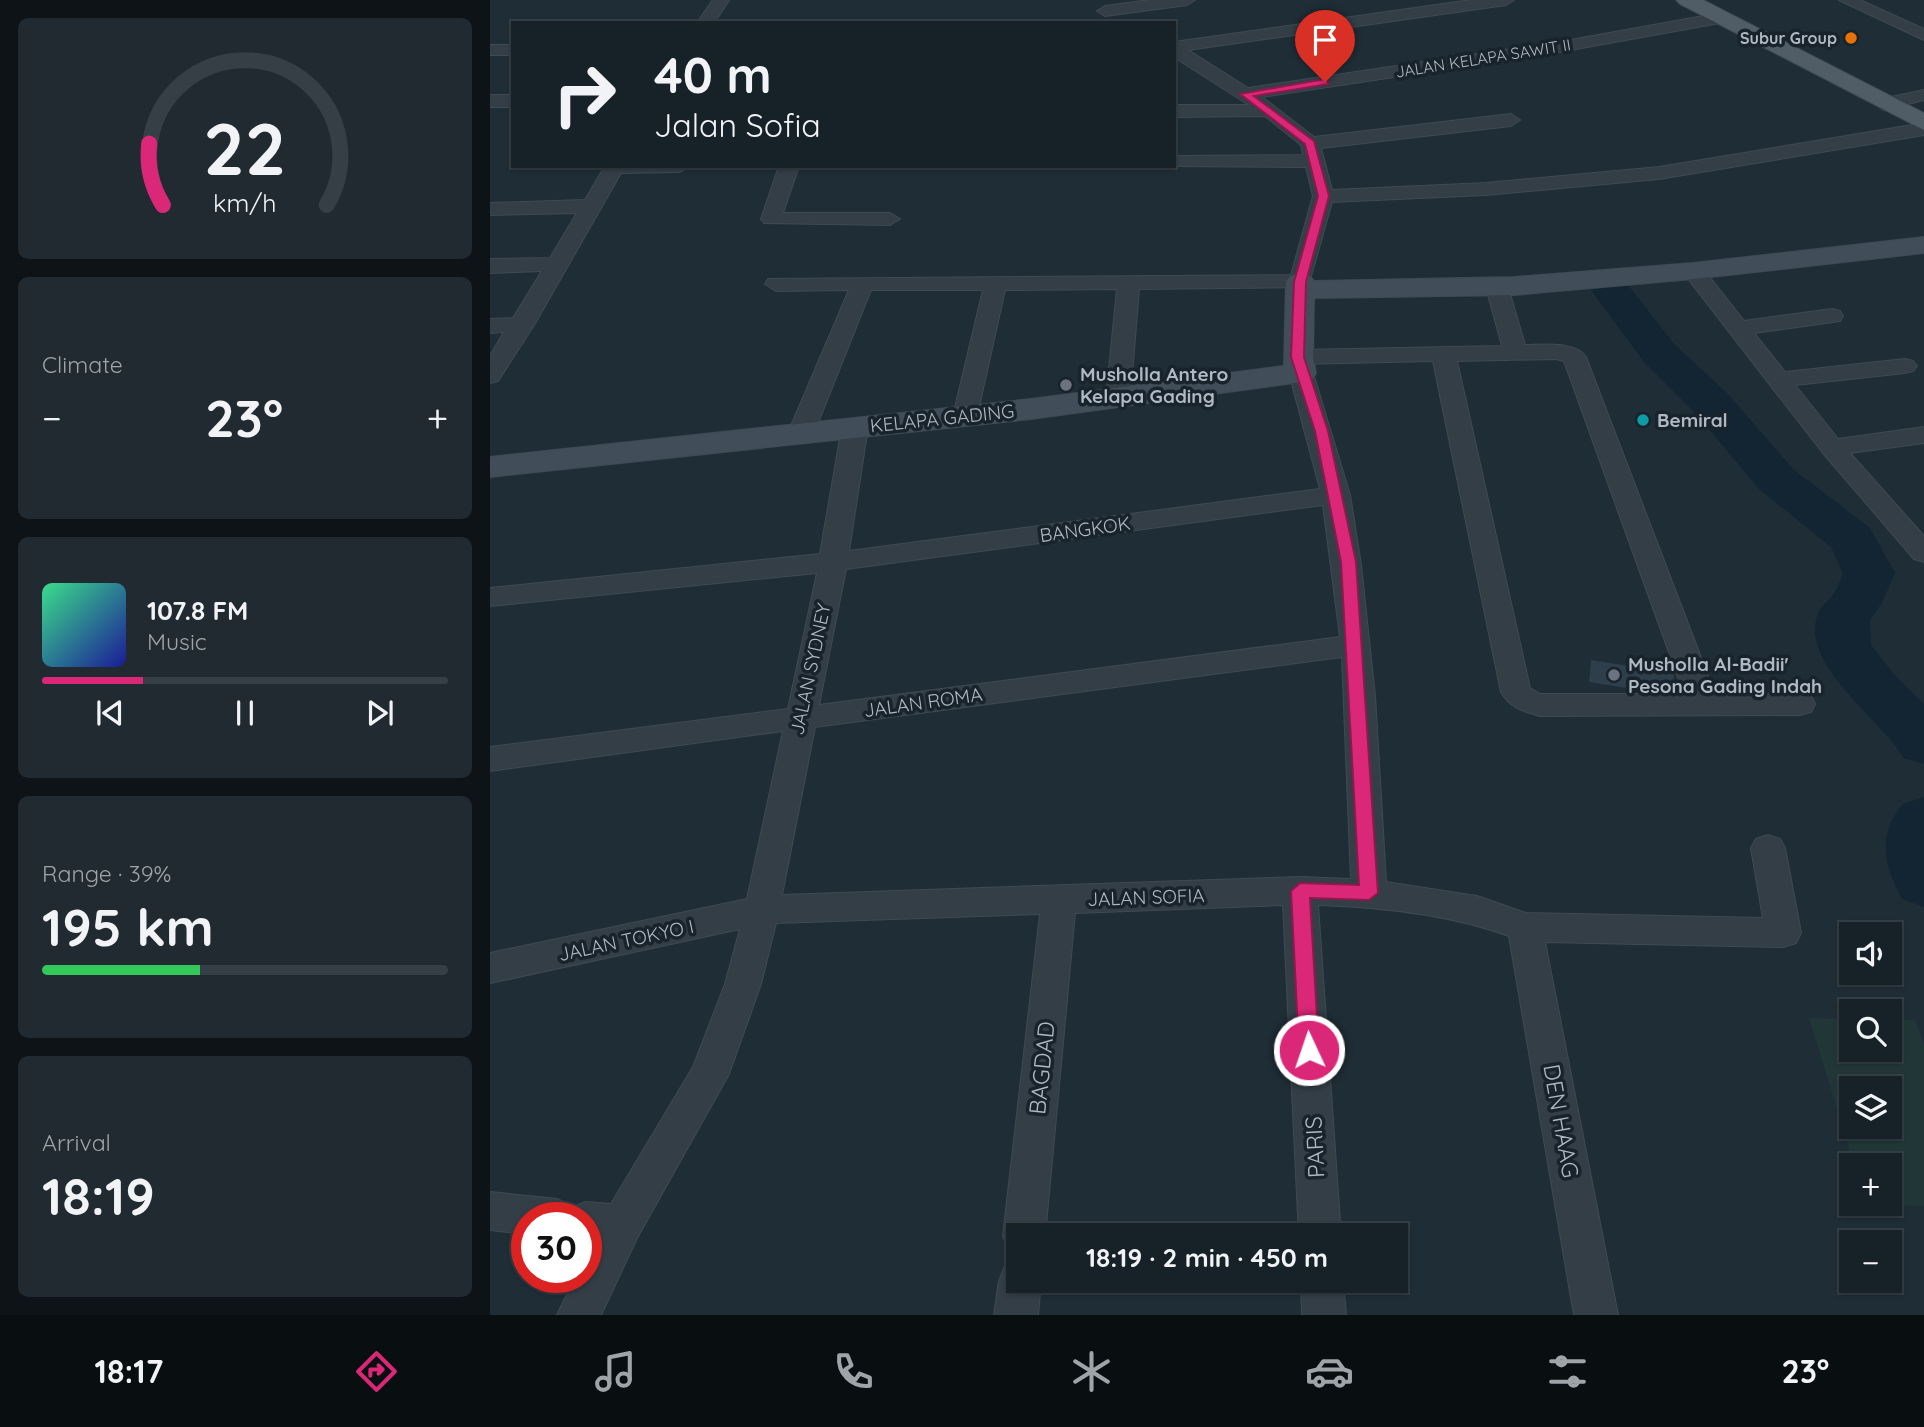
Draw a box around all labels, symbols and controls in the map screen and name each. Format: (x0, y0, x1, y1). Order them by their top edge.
pin (1295, 10, 1355, 82)
icon: arrive (1306, 21, 1344, 59)
place label: Subur Group (1740, 28, 1837, 48)
marker: Subur Group (1843, 30, 1859, 46)
street label: JALAN KELAPA SAWIT II (1394, 34, 1572, 82)
text: 40 m (654, 44, 772, 105)
icon: right (539, 49, 630, 140)
text: 22 (204, 102, 286, 193)
text: Jalan Sofia (654, 105, 821, 145)
text: km/h (213, 187, 277, 218)
text: Climate (42, 350, 123, 379)
place label: Musholla Antero Kelapa Gading (1080, 362, 1229, 408)
marker: Musholla Antero Kelapa Gading (1058, 377, 1074, 393)
text: 23° (205, 385, 283, 450)
text: − (42, 394, 62, 442)
text: + (427, 394, 448, 442)
street label: KELAPA GADING (869, 398, 1015, 438)
place label: Bemiral (1657, 408, 1728, 432)
marker: Bemiral (1635, 412, 1651, 428)
street label: BANGKOK (1038, 511, 1132, 547)
text: 107.8 FM (147, 594, 248, 627)
street label: JALAN SYDNEY (784, 600, 836, 737)
text: Music (147, 627, 207, 656)
place label: Musholla Al-Badii' Pesona Gading Indah (1628, 652, 1822, 698)
marker: Musholla Al-Badii' Pesona Gading Indah (1606, 667, 1622, 683)
street label: JALAN ROMA (862, 682, 984, 722)
icon: previous (91, 694, 129, 732)
icon: pause (226, 694, 264, 732)
icon: next (361, 694, 399, 732)
text: Range · 39% (42, 859, 171, 888)
street label: JALAN SOFIA (1087, 883, 1205, 911)
text: 195 km (42, 894, 214, 959)
street label: JALAN TOKYO I (556, 914, 696, 966)
map controls (1839, 922, 1902, 1293)
button: sound (1839, 922, 1902, 985)
button: search (1839, 999, 1902, 1062)
position arrow (1272, 1013, 1346, 1087)
street label: BAGDAD (1022, 1020, 1061, 1116)
street label: DEN HAAG (1537, 1062, 1586, 1180)
button: layers (1839, 1076, 1902, 1139)
street label: PARIS (1298, 1115, 1331, 1179)
text: Arrival (42, 1128, 111, 1157)
button: + (1839, 1153, 1902, 1216)
text: 18:19 (42, 1163, 155, 1228)
speed limit sign: 30 (511, 1202, 602, 1293)
button: − (1839, 1230, 1902, 1293)
text: 18:19 · 2 min · 450 m (1086, 1241, 1328, 1274)
icon: directions (352, 1347, 401, 1396)
icon: music (591, 1347, 640, 1396)
icon: phone (829, 1347, 878, 1396)
icon: climate (1067, 1347, 1116, 1396)
icon: car (1305, 1347, 1354, 1396)
icon: filters (1543, 1347, 1592, 1396)
text: 18:17 (95, 1351, 163, 1391)
text: 23° (1781, 1351, 1829, 1391)

